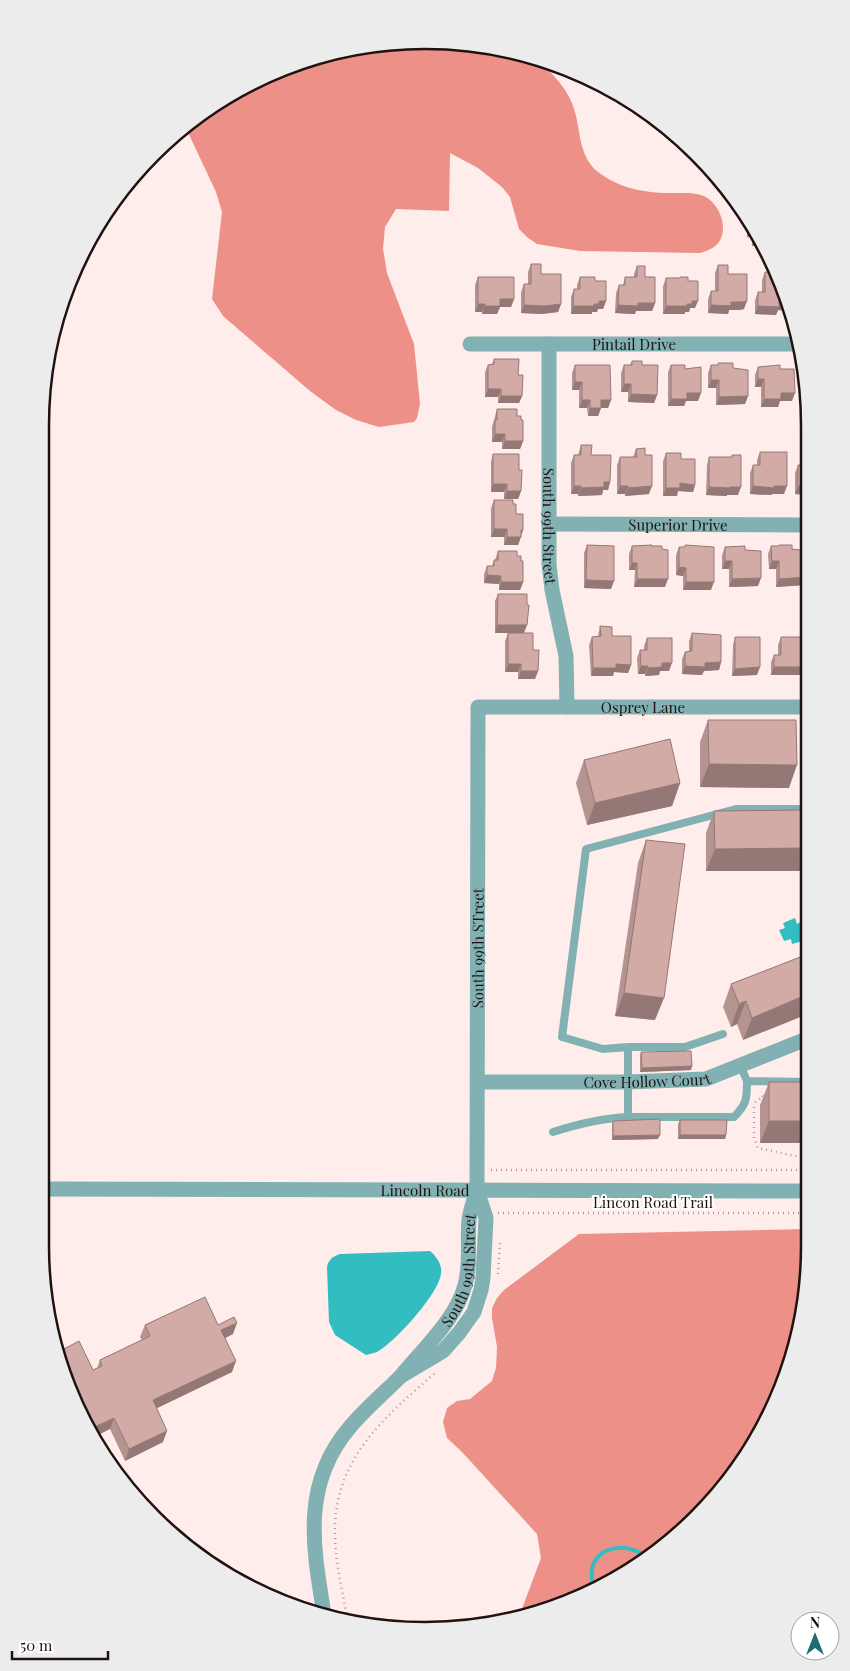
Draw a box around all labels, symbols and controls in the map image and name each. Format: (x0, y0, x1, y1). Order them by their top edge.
street label: Pintail Drive (592, 334, 676, 354)
street label: South 99th Street (539, 468, 561, 586)
street label: Superior Drive (628, 514, 728, 535)
street label: Osprey Lane (601, 697, 685, 717)
street label: South 99th STreet (467, 887, 488, 1008)
street label: Cove Hollow Court (584, 1068, 714, 1092)
street label: Lincoln Road (381, 1180, 470, 1200)
street label: Lincon Road Trail (593, 1192, 713, 1212)
street label: South 99th Street (436, 1212, 480, 1330)
north arrow (790, 1611, 840, 1661)
text: N (810, 1613, 820, 1632)
scale bar (12, 1628, 109, 1660)
text: 50 m (20, 1635, 53, 1655)

